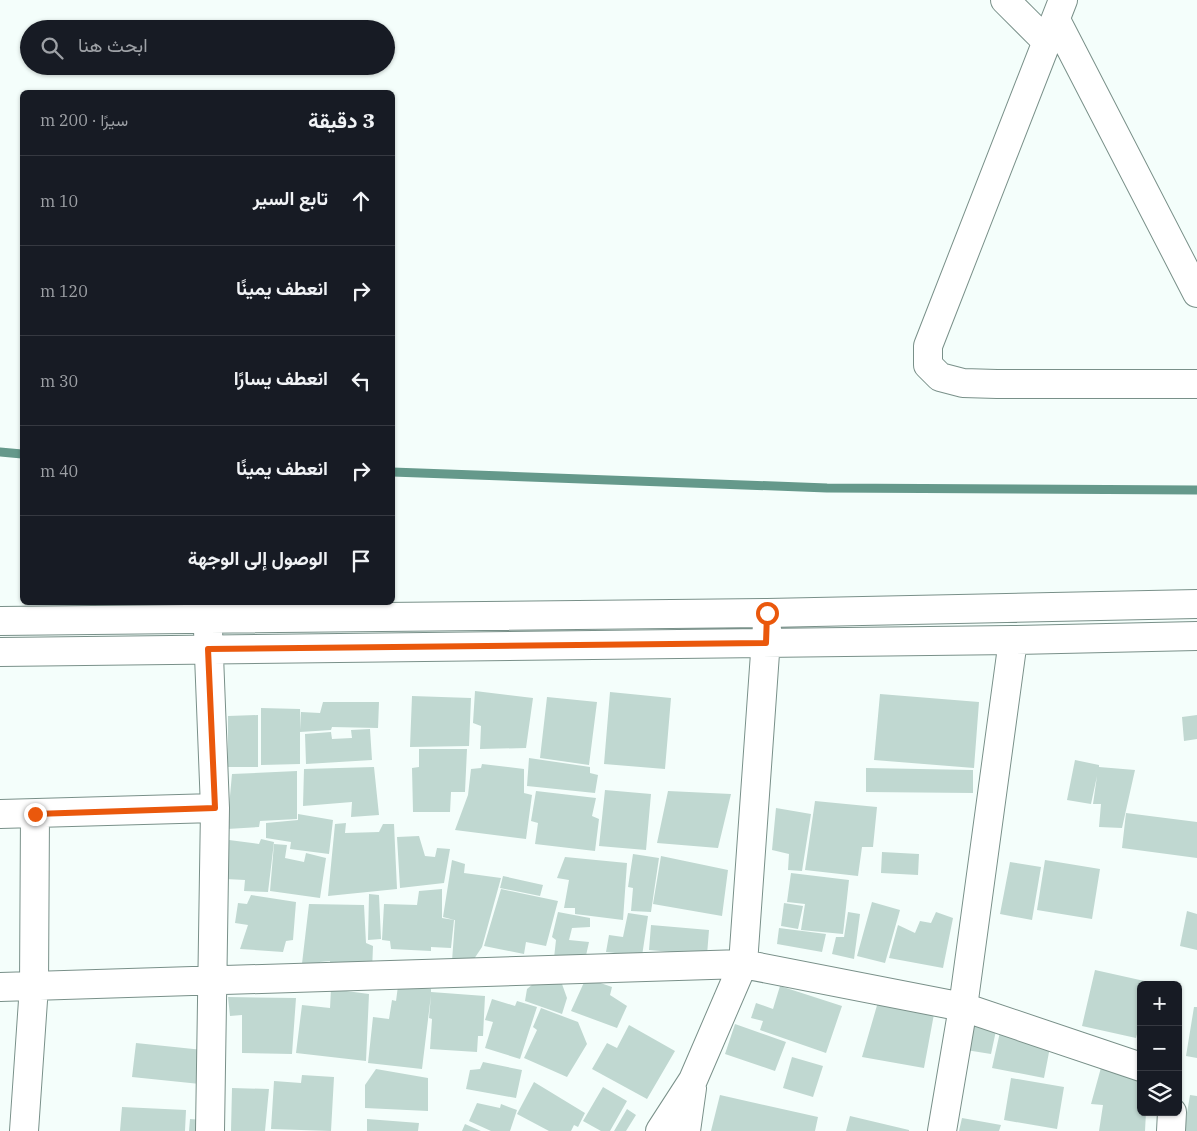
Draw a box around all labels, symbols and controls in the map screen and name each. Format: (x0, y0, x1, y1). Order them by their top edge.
search box (20, 20, 395, 75)
text: ابحث هنا (78, 33, 148, 57)
icon: search (38, 34, 66, 62)
text: 3 دقيقة (308, 106, 375, 134)
text: سيرًا · 200 m (40, 110, 128, 130)
text: تابع السير (253, 186, 328, 210)
icon: ahead (347, 187, 375, 215)
text: 10 m (40, 191, 78, 211)
text: انعطف يمينًا (236, 276, 328, 300)
icon: right (347, 277, 375, 305)
text: 120 m (40, 281, 88, 301)
text: انعطف يسارًا (234, 366, 328, 390)
icon: left (347, 367, 375, 395)
text: 30 m (40, 371, 78, 391)
text: انعطف يمينًا (236, 456, 328, 480)
icon: right (347, 457, 375, 485)
text: 40 m (40, 461, 78, 481)
text: الوصول إلى الوجهة (188, 546, 328, 570)
icon: arrive (347, 547, 375, 575)
route start (756, 602, 779, 625)
route end (24, 803, 47, 826)
map controls (1137, 981, 1182, 1116)
button: + (1137, 981, 1182, 1026)
button: − (1137, 1026, 1182, 1071)
button: layers (1137, 1071, 1182, 1116)

